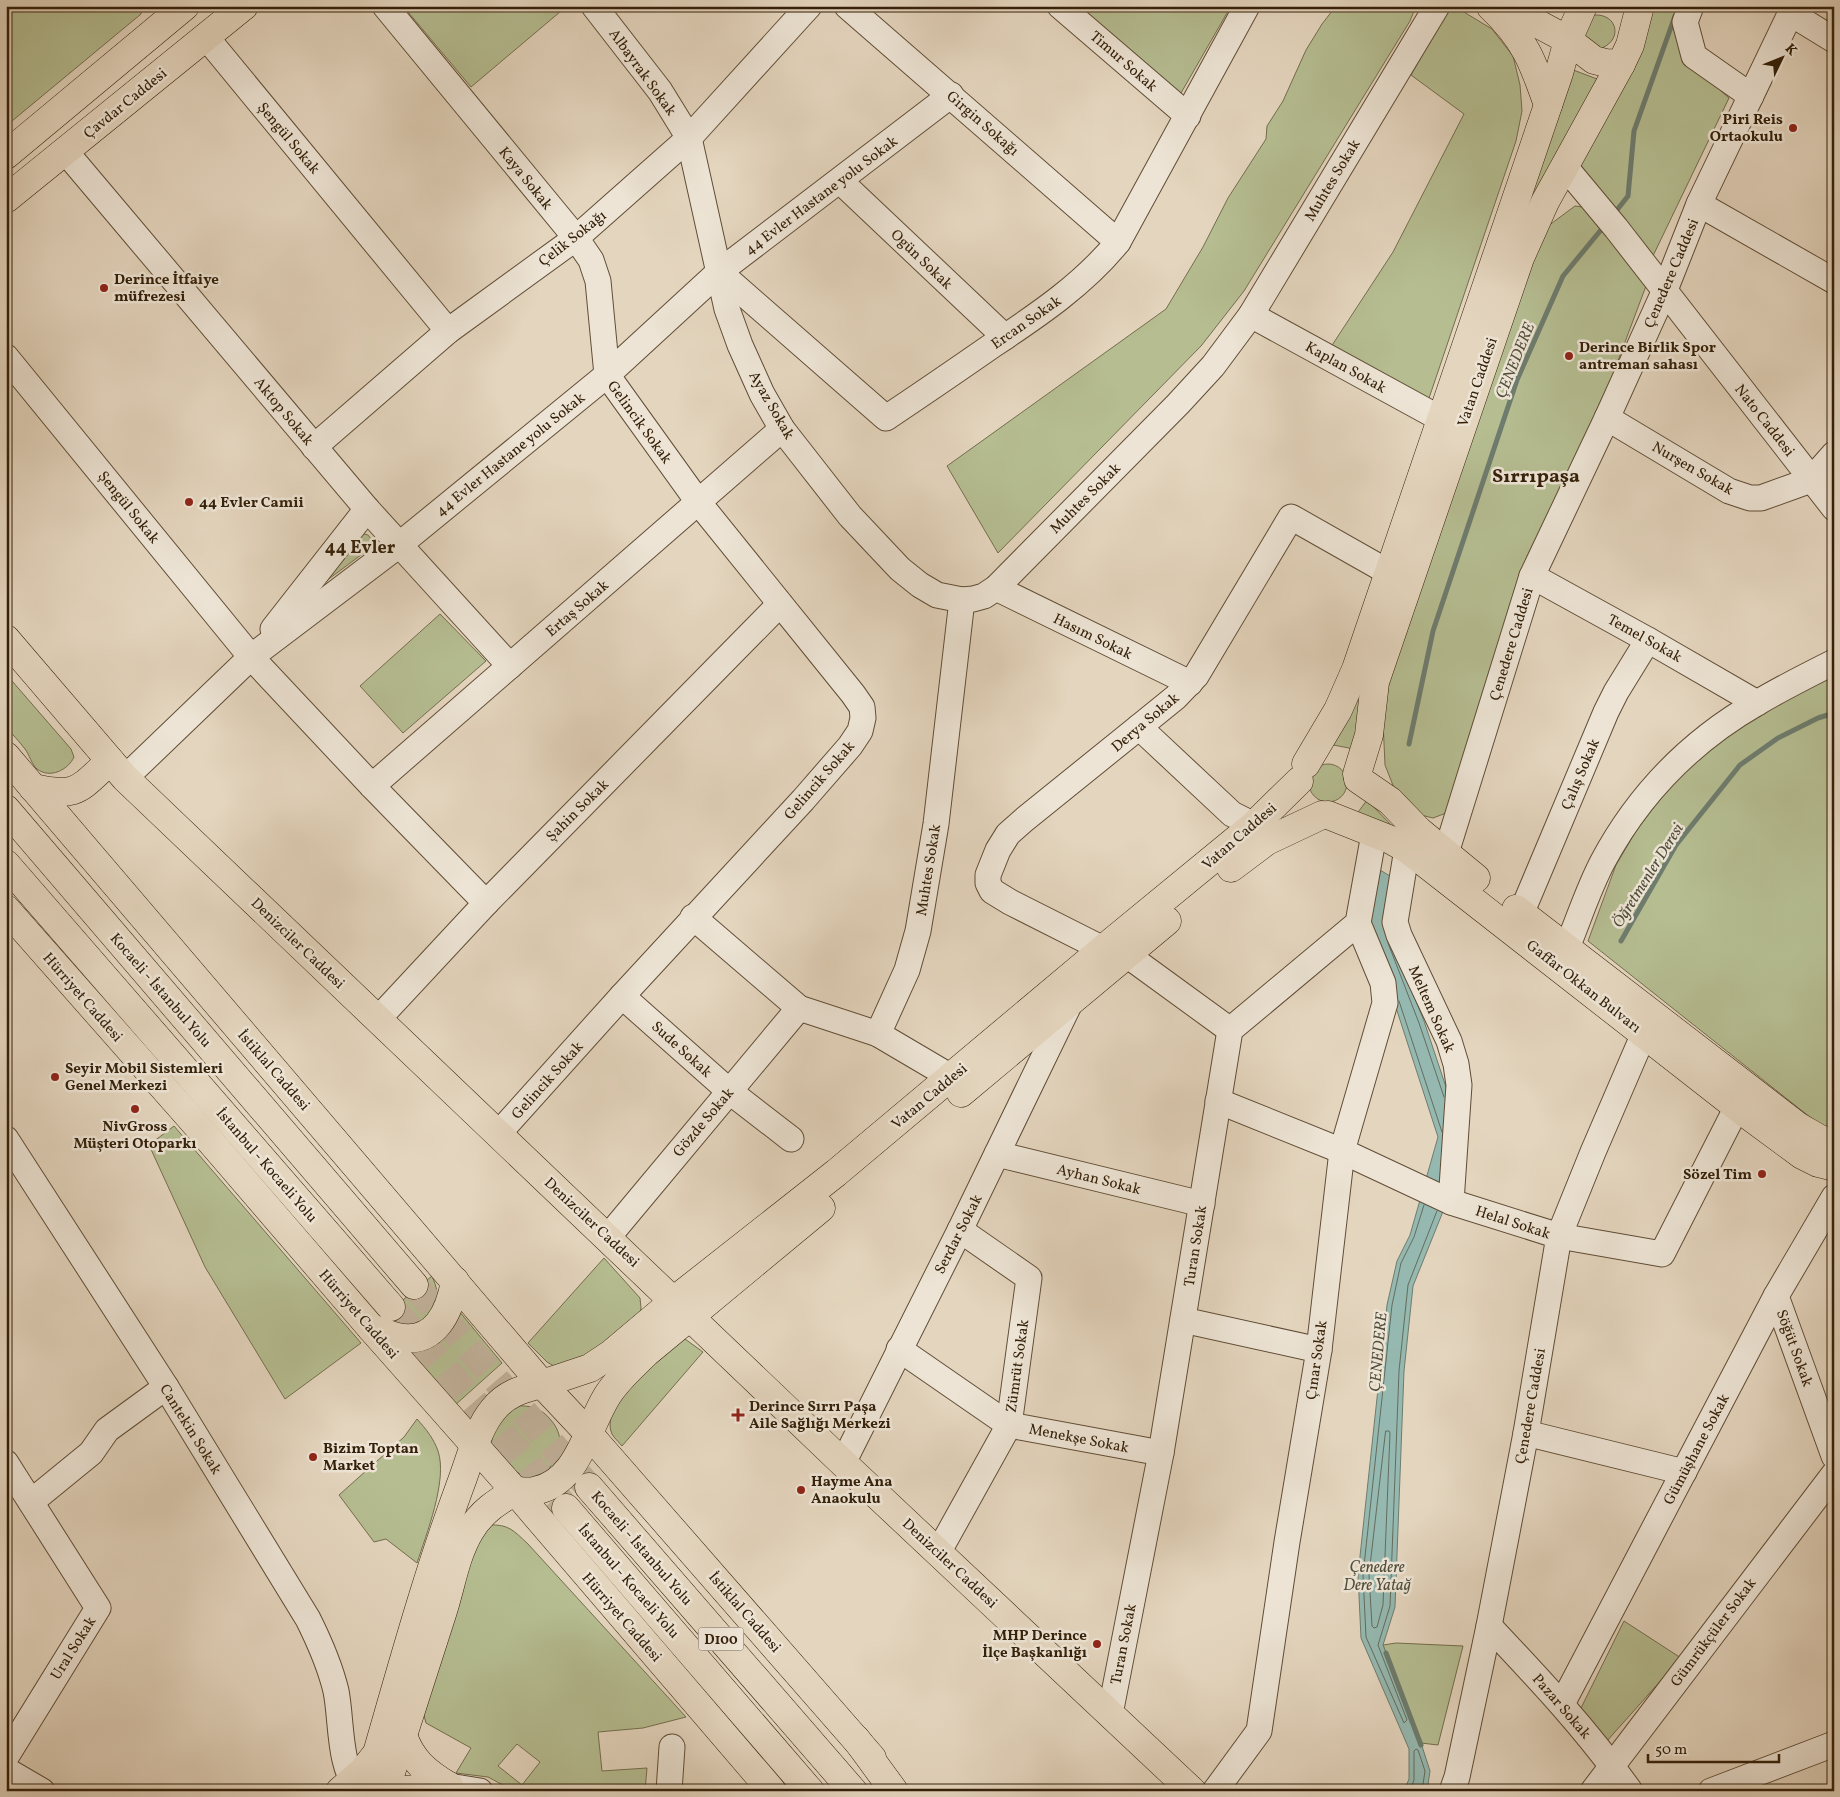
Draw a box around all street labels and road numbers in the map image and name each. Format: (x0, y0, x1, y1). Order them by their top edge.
street label: Albayrak Sokak (603, 25, 681, 121)
street label: Timur Sokak (1085, 27, 1161, 97)
street label: Çavdar Caddesi (80, 64, 172, 144)
street label: Girgin Sokağı (941, 87, 1023, 162)
street label: Şengül Sokak (252, 99, 324, 179)
street label: 44 Evler Hastane yolu Sokak (741, 132, 903, 261)
street label: Muhtes Sokak (1300, 136, 1366, 226)
street label: Kaya Sokak (493, 143, 557, 215)
street label: Çelik Sokağı (535, 206, 611, 272)
street label: Çenedere Caddesi (1640, 216, 1705, 332)
street label: Ogün Sokak (885, 225, 957, 295)
street label: Ercan Sokak (988, 291, 1066, 355)
street label: Vatan Caddesi (1453, 335, 1504, 430)
street label: Kaplan Sokak (1301, 337, 1390, 399)
street label: Ayaz Sokak (743, 368, 799, 444)
street label: Aktop Sokak (248, 373, 318, 451)
street label: Gelincik Sokak (601, 377, 676, 469)
street label: Nato Caddesi (1729, 380, 1799, 462)
street label: 44 Evler Hastane yolu Sokak (432, 388, 590, 522)
street label: Nurşen Sokak (1647, 437, 1737, 501)
street label: Muhtes Sokak (1046, 459, 1126, 539)
street label: Şengül Sokak (92, 467, 164, 549)
street label: Ertaş Sokak (542, 576, 614, 642)
street label: Çenedere Caddesi (1485, 585, 1540, 704)
street label: Hasım Sokak (1049, 609, 1136, 666)
street label: Temel Sokak (1603, 610, 1686, 669)
street label: Derya Sokak (1107, 688, 1184, 758)
street label: Çalış Sokak (1557, 736, 1606, 813)
street label: Gelincik Sokak (780, 737, 860, 825)
street label: Şahin Sokak (542, 775, 614, 847)
street label: Vatan Caddesi (1198, 799, 1282, 876)
street label: Muhtes Sokak (912, 823, 947, 918)
street label: Denizciler Caddesi (245, 894, 349, 994)
street label: Kocaeli - İstanbul Yolu (104, 929, 216, 1053)
street label: Gaffar Okkan Bulvarı (1521, 936, 1645, 1039)
street label: Hürriyet Caddesi (37, 949, 127, 1047)
street label: Meltem Sokak (1402, 963, 1459, 1057)
street label: Sude Sokak (646, 1017, 716, 1083)
street label: İstiklal Caddesi (232, 1026, 314, 1116)
street label: Gelincik Sokak (507, 1037, 589, 1125)
street label: Vatan Caddesi (888, 1059, 972, 1135)
street label: Gözde Sokak (669, 1084, 740, 1162)
street label: İstanbul - Kocaeli Yolu (210, 1104, 322, 1228)
street label: Ayhan Sokak (1054, 1160, 1143, 1201)
street label: Denizciler Caddesi (539, 1173, 643, 1273)
street label: Serdar Sokak (930, 1191, 988, 1278)
street label: Helal Sokak (1472, 1201, 1553, 1245)
street label: Turan Sokak (1180, 1204, 1213, 1288)
street label: Hürriyet Caddesi (313, 1266, 403, 1364)
street label: Söğüt Sokak (1770, 1307, 1817, 1390)
street label: Zümrüt Sokak (1002, 1318, 1035, 1414)
street label: Çınar Sokak (1302, 1319, 1333, 1401)
street label: Çenedere Caddesi (1511, 1347, 1552, 1466)
street label: Cantekin Sokak (154, 1381, 226, 1479)
street label: Gümüşhane Sokak (1659, 1390, 1735, 1509)
street label: Menekşe Sokak (1027, 1419, 1131, 1459)
street label: Kocaeli - İstanbul Yolu (585, 1487, 697, 1611)
street label: Denizciler Caddesi (897, 1514, 1001, 1614)
street label: İstanbul - Kocaeli Yolu (572, 1520, 684, 1644)
street label: İstiklal Caddesi (703, 1568, 785, 1658)
street label: Hürriyet Caddesi (576, 1569, 666, 1667)
street label: Gümrükçüler Sokak (1666, 1574, 1762, 1692)
street label: Turan Sokak (1106, 1602, 1143, 1687)
street label: Ural Sokak (46, 1613, 102, 1685)
road number: D100 (698, 1628, 744, 1650)
street label: Pazar Sokak (1527, 1670, 1595, 1744)

